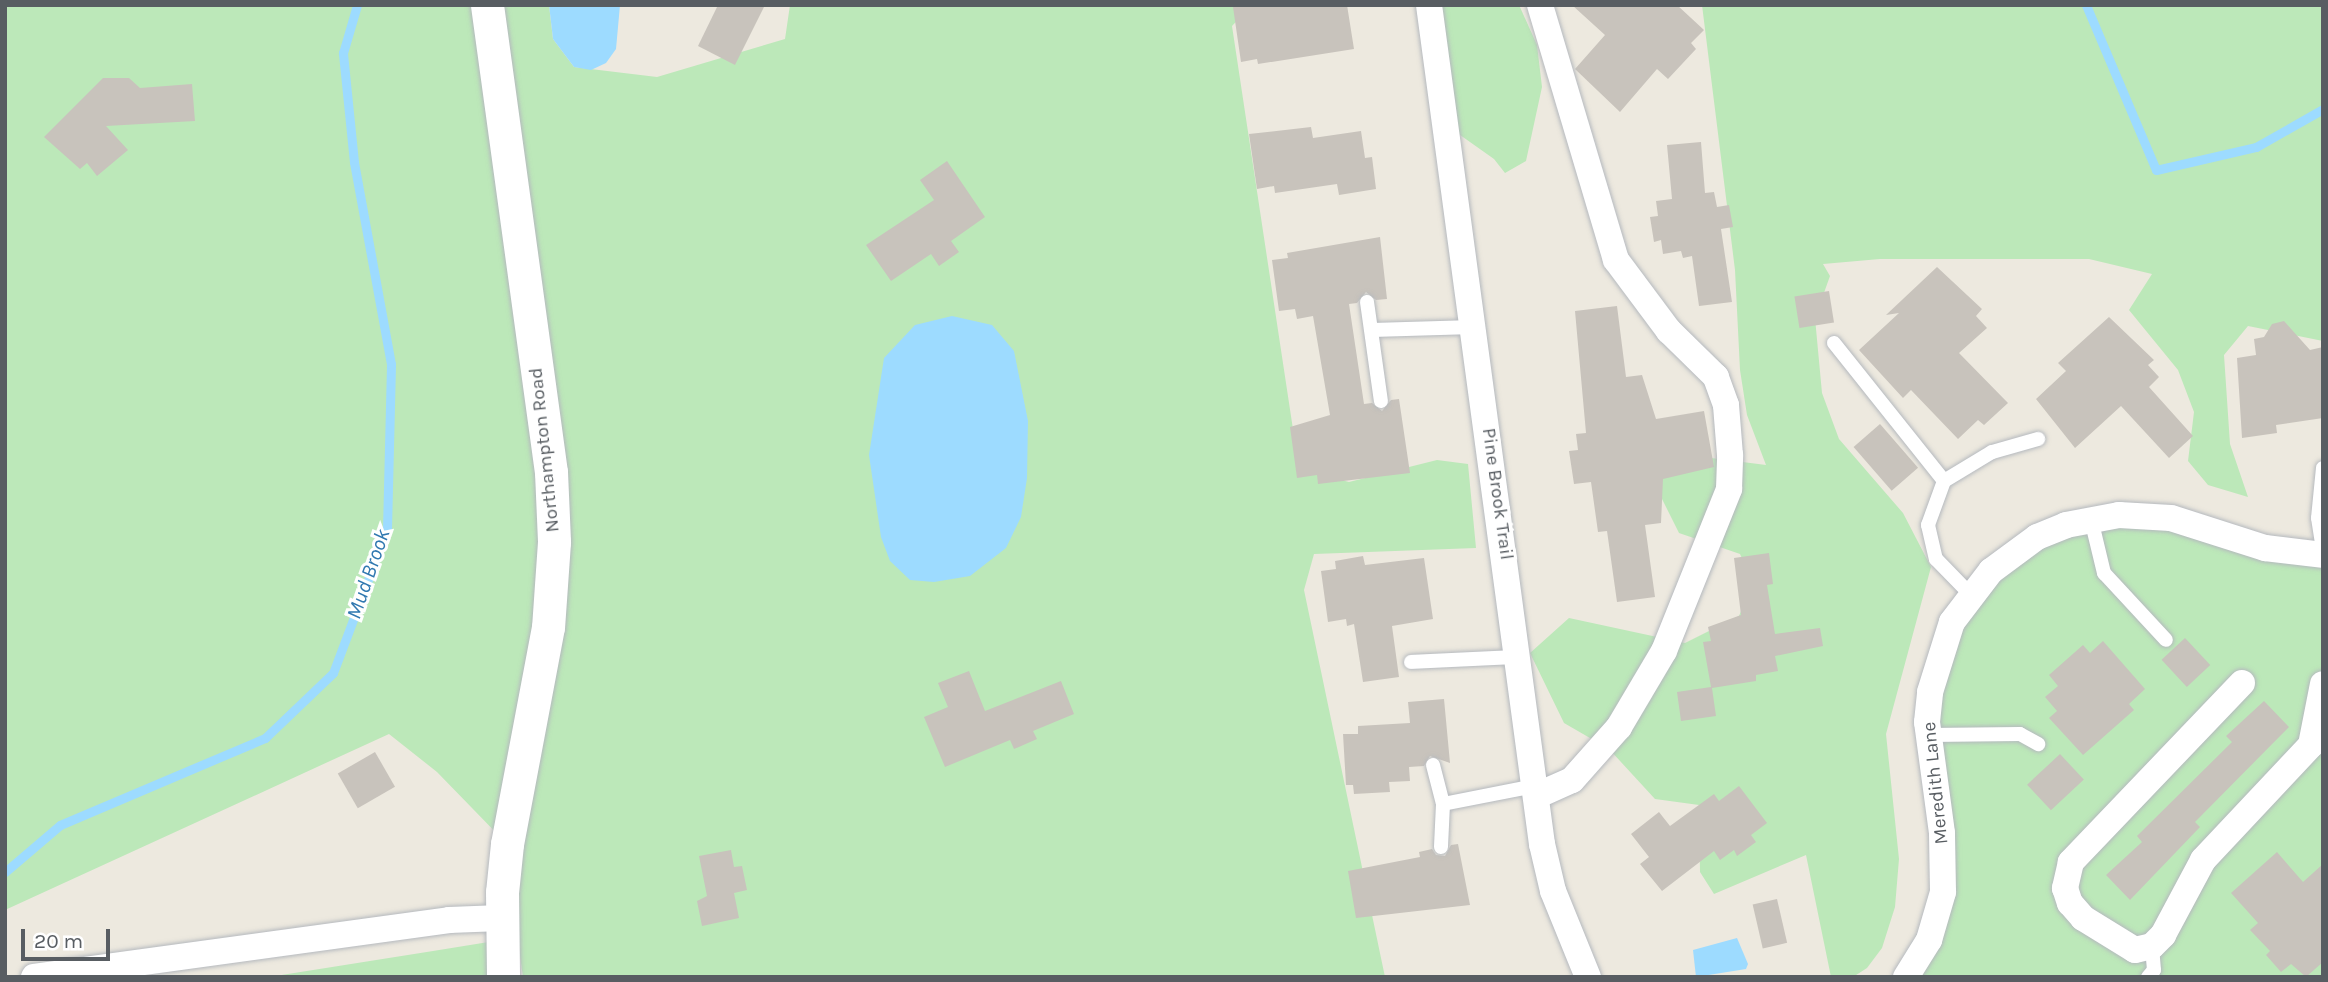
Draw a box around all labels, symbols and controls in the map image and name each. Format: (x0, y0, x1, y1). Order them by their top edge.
street label: Northampton Road (525, 367, 565, 533)
street label: Pine Brook Trail (1476, 427, 1518, 561)
water label: Mud Brook (341, 526, 395, 622)
street label: Meredith Lane (1918, 721, 1954, 845)
scale bar (24, 916, 114, 960)
text: 20 m (34, 929, 83, 953)

